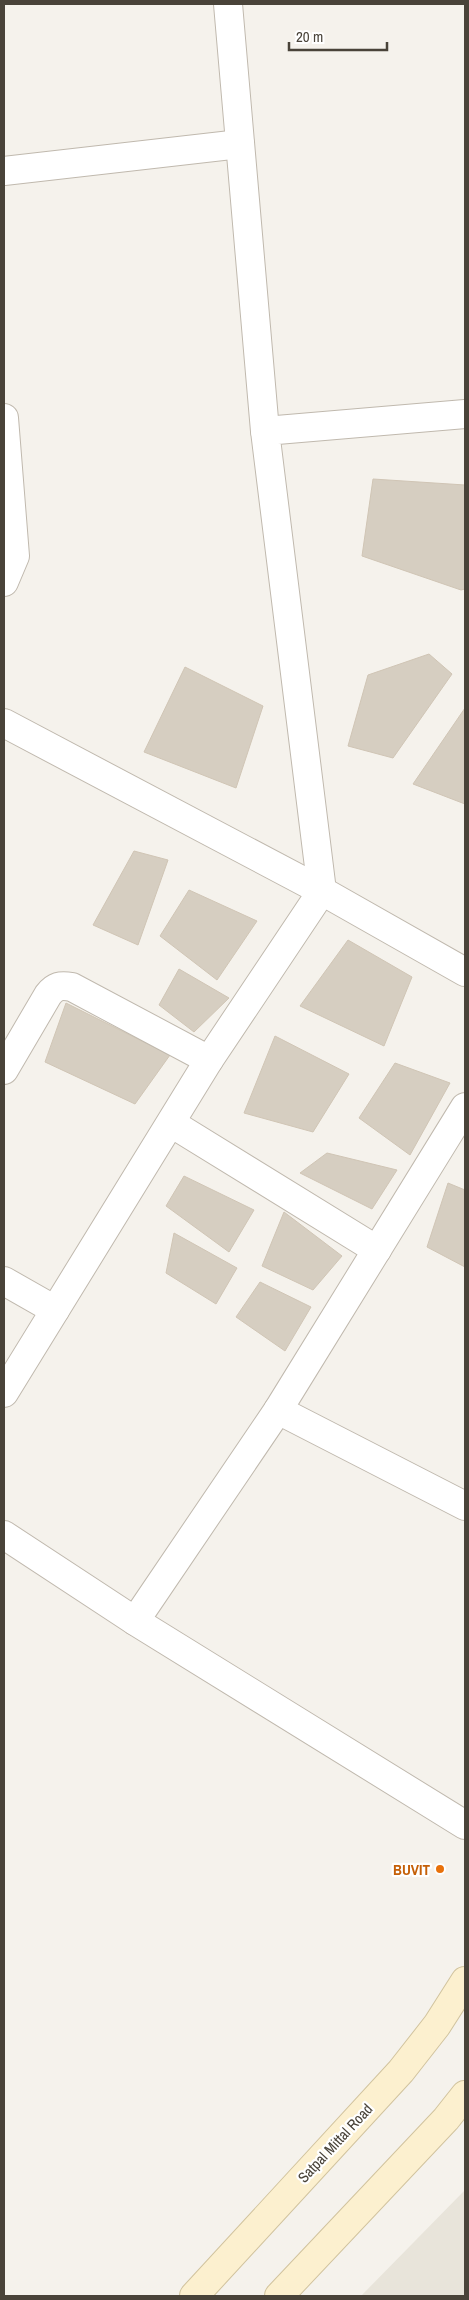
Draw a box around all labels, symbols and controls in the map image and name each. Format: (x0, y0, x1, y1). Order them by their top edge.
scale bar (289, 20, 386, 52)
text: 20 m (296, 26, 323, 47)
place label: BUVIT (393, 1859, 430, 1880)
marker: BUVIT (434, 1863, 446, 1875)
street label: Satpal Mittal Road (293, 2099, 377, 2187)

